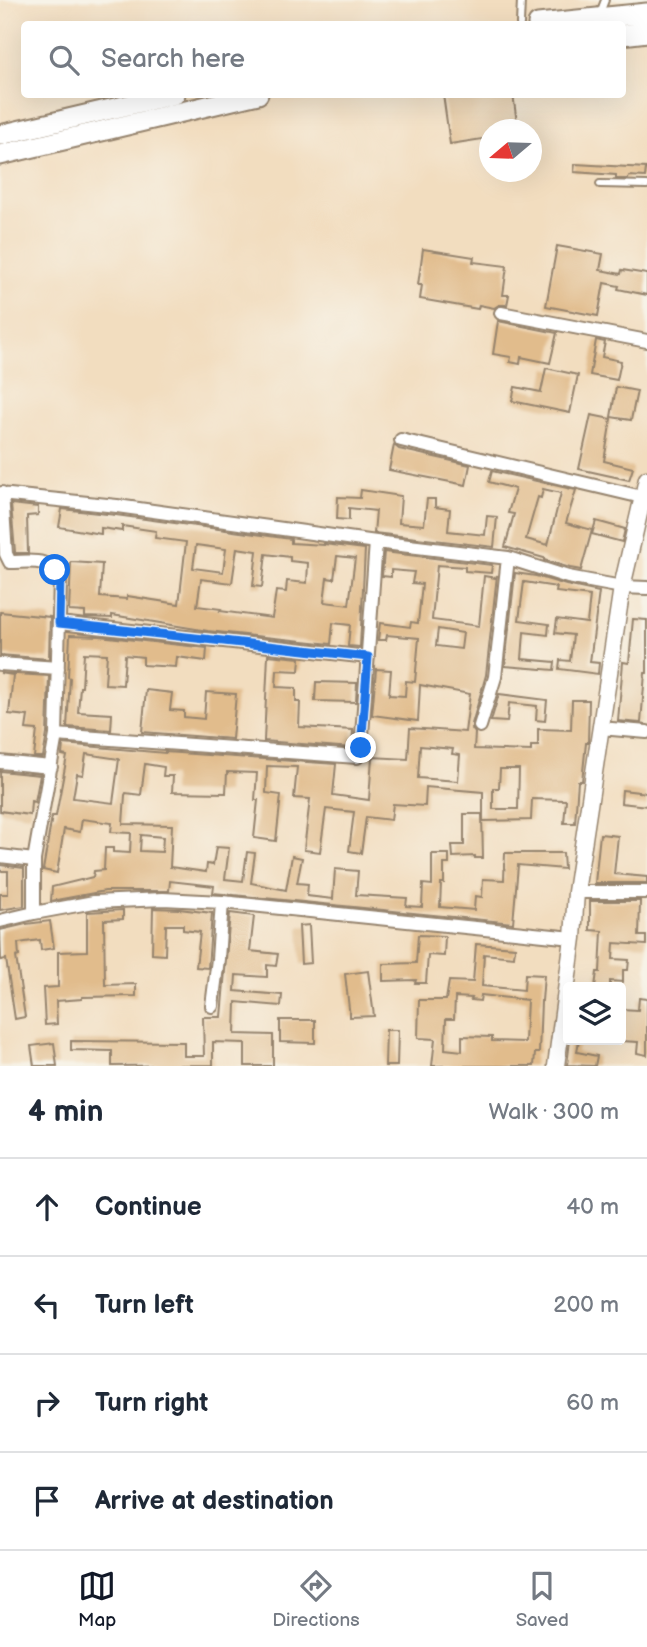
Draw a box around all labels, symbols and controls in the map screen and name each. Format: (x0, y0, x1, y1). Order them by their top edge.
search box (21, 21, 626, 98)
icon: search (45, 41, 83, 79)
text: Search here (101, 44, 245, 75)
north arrow (479, 119, 542, 182)
route start (39, 554, 70, 585)
route end (345, 732, 376, 763)
map controls (563, 982, 626, 1045)
button: layers (563, 982, 626, 1045)
text: 4 min (28, 1094, 103, 1130)
text: Walk · 300 m (488, 1098, 619, 1126)
icon: ahead (28, 1188, 66, 1226)
text: Continue (95, 1192, 202, 1223)
text: 40 m (566, 1193, 619, 1221)
icon: left (28, 1286, 66, 1324)
text: Turn left (95, 1290, 194, 1321)
text: 200 m (553, 1291, 619, 1319)
icon: right (28, 1384, 66, 1422)
text: Turn right (95, 1388, 208, 1419)
text: 60 m (566, 1389, 619, 1417)
icon: arrive (28, 1482, 66, 1520)
text: Arrive at destination (95, 1486, 334, 1517)
tab: Map (78, 1567, 116, 1632)
tab: Directions (272, 1567, 360, 1632)
tab: Saved (516, 1567, 569, 1632)

